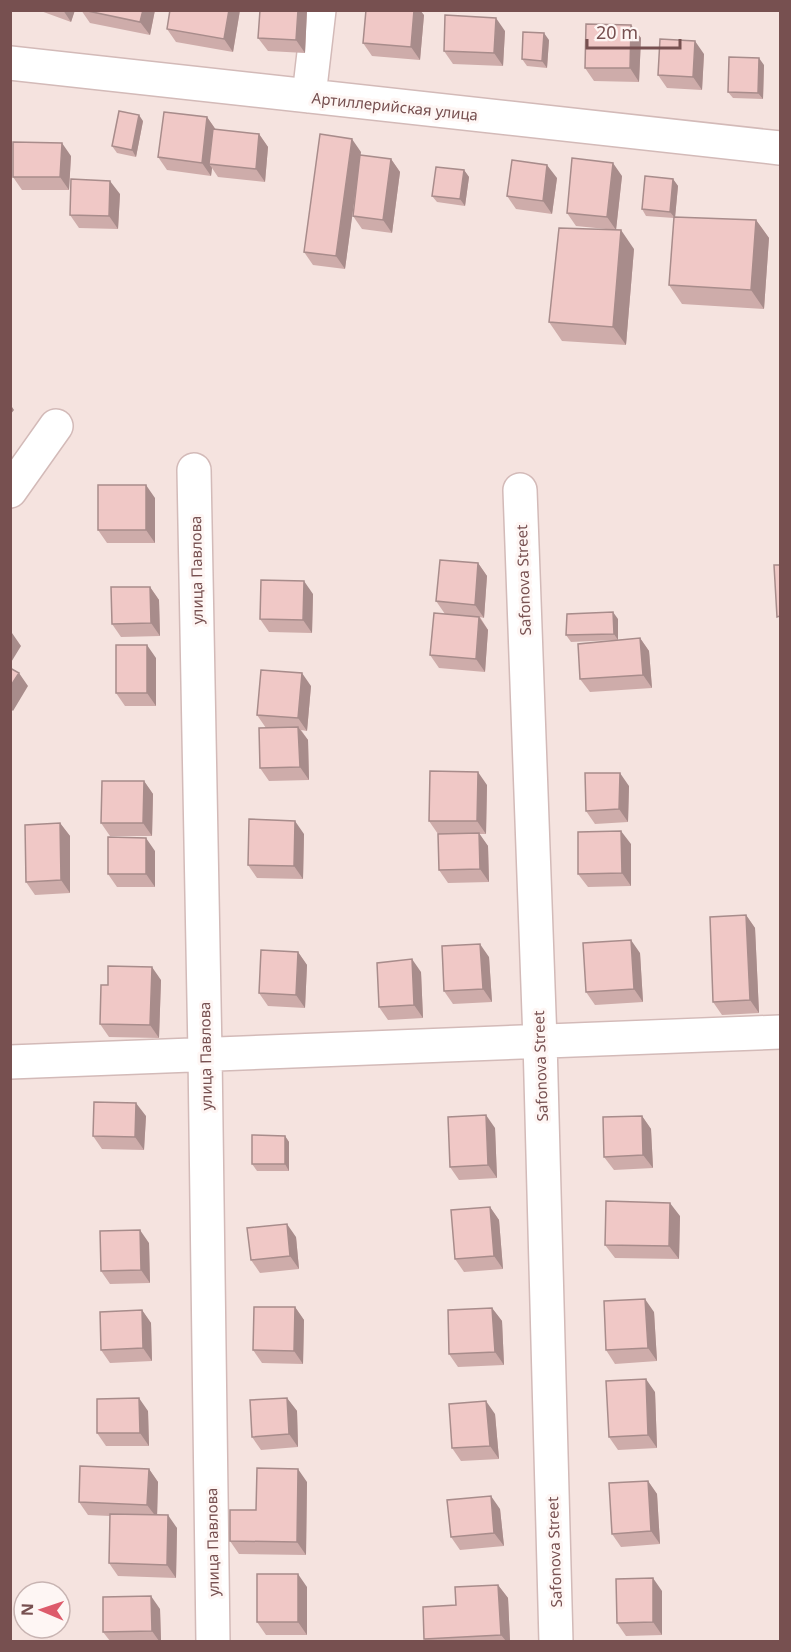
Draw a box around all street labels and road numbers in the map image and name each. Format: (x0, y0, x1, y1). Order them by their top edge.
street label: Артиллерийская улица (311, 87, 479, 125)
street label: улица Павлова (185, 515, 207, 625)
street label: Safonova Street (511, 524, 535, 636)
street label: улица Павлова (194, 1001, 216, 1111)
street label: Safonova Street (528, 1010, 552, 1122)
street label: улица Павлова (201, 1487, 223, 1597)
street label: Safonova Street (542, 1496, 566, 1608)

